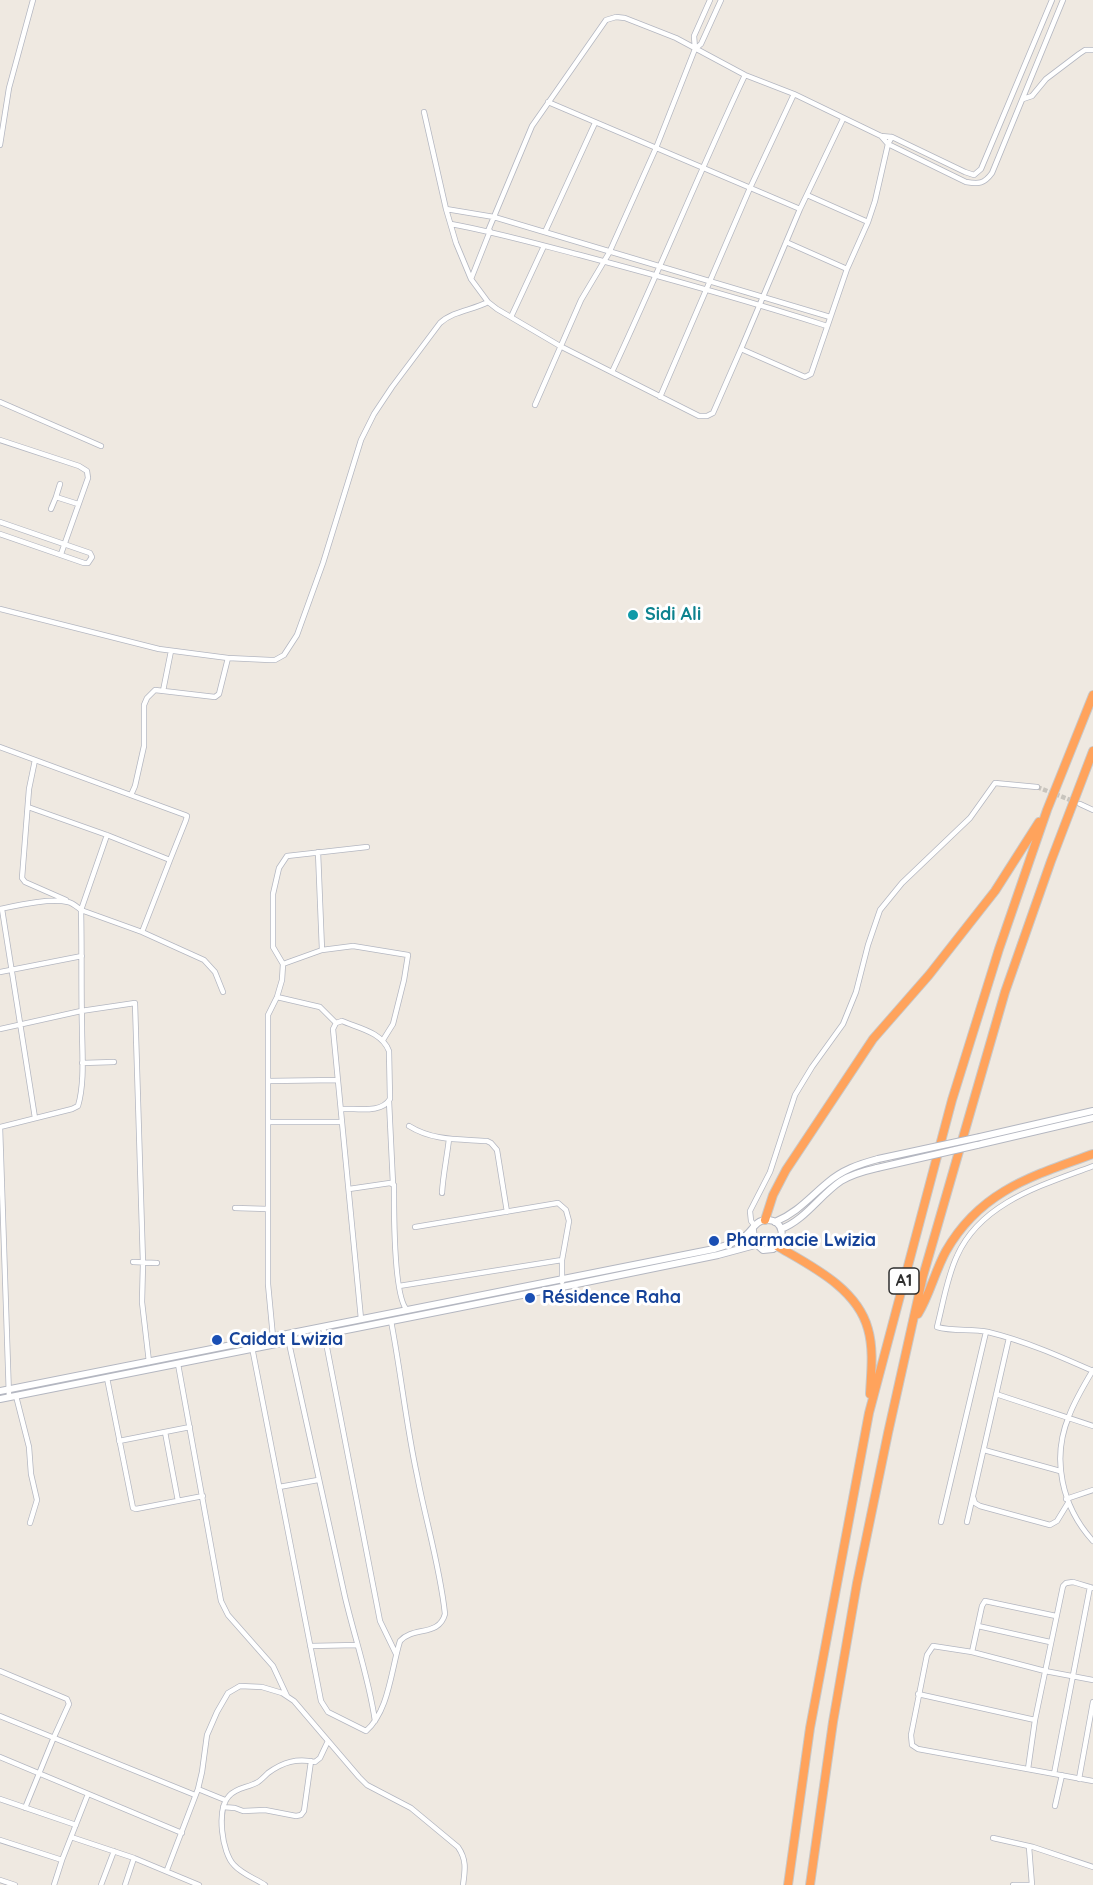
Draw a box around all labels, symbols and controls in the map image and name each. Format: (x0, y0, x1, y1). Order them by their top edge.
place label: Sidi Ali (645, 604, 701, 626)
marker: Sidi Ali (626, 608, 640, 622)
place label: Pharmacie Lwizia (726, 1230, 876, 1252)
marker: Pharmacie Lwizia (707, 1234, 721, 1248)
road number: A1 (889, 1268, 919, 1294)
place label: Résidence Raha (542, 1287, 681, 1309)
marker: Résidence Raha (523, 1291, 537, 1305)
place label: Caidat Lwizia (229, 1329, 343, 1351)
marker: Caidat Lwizia (210, 1333, 224, 1347)

